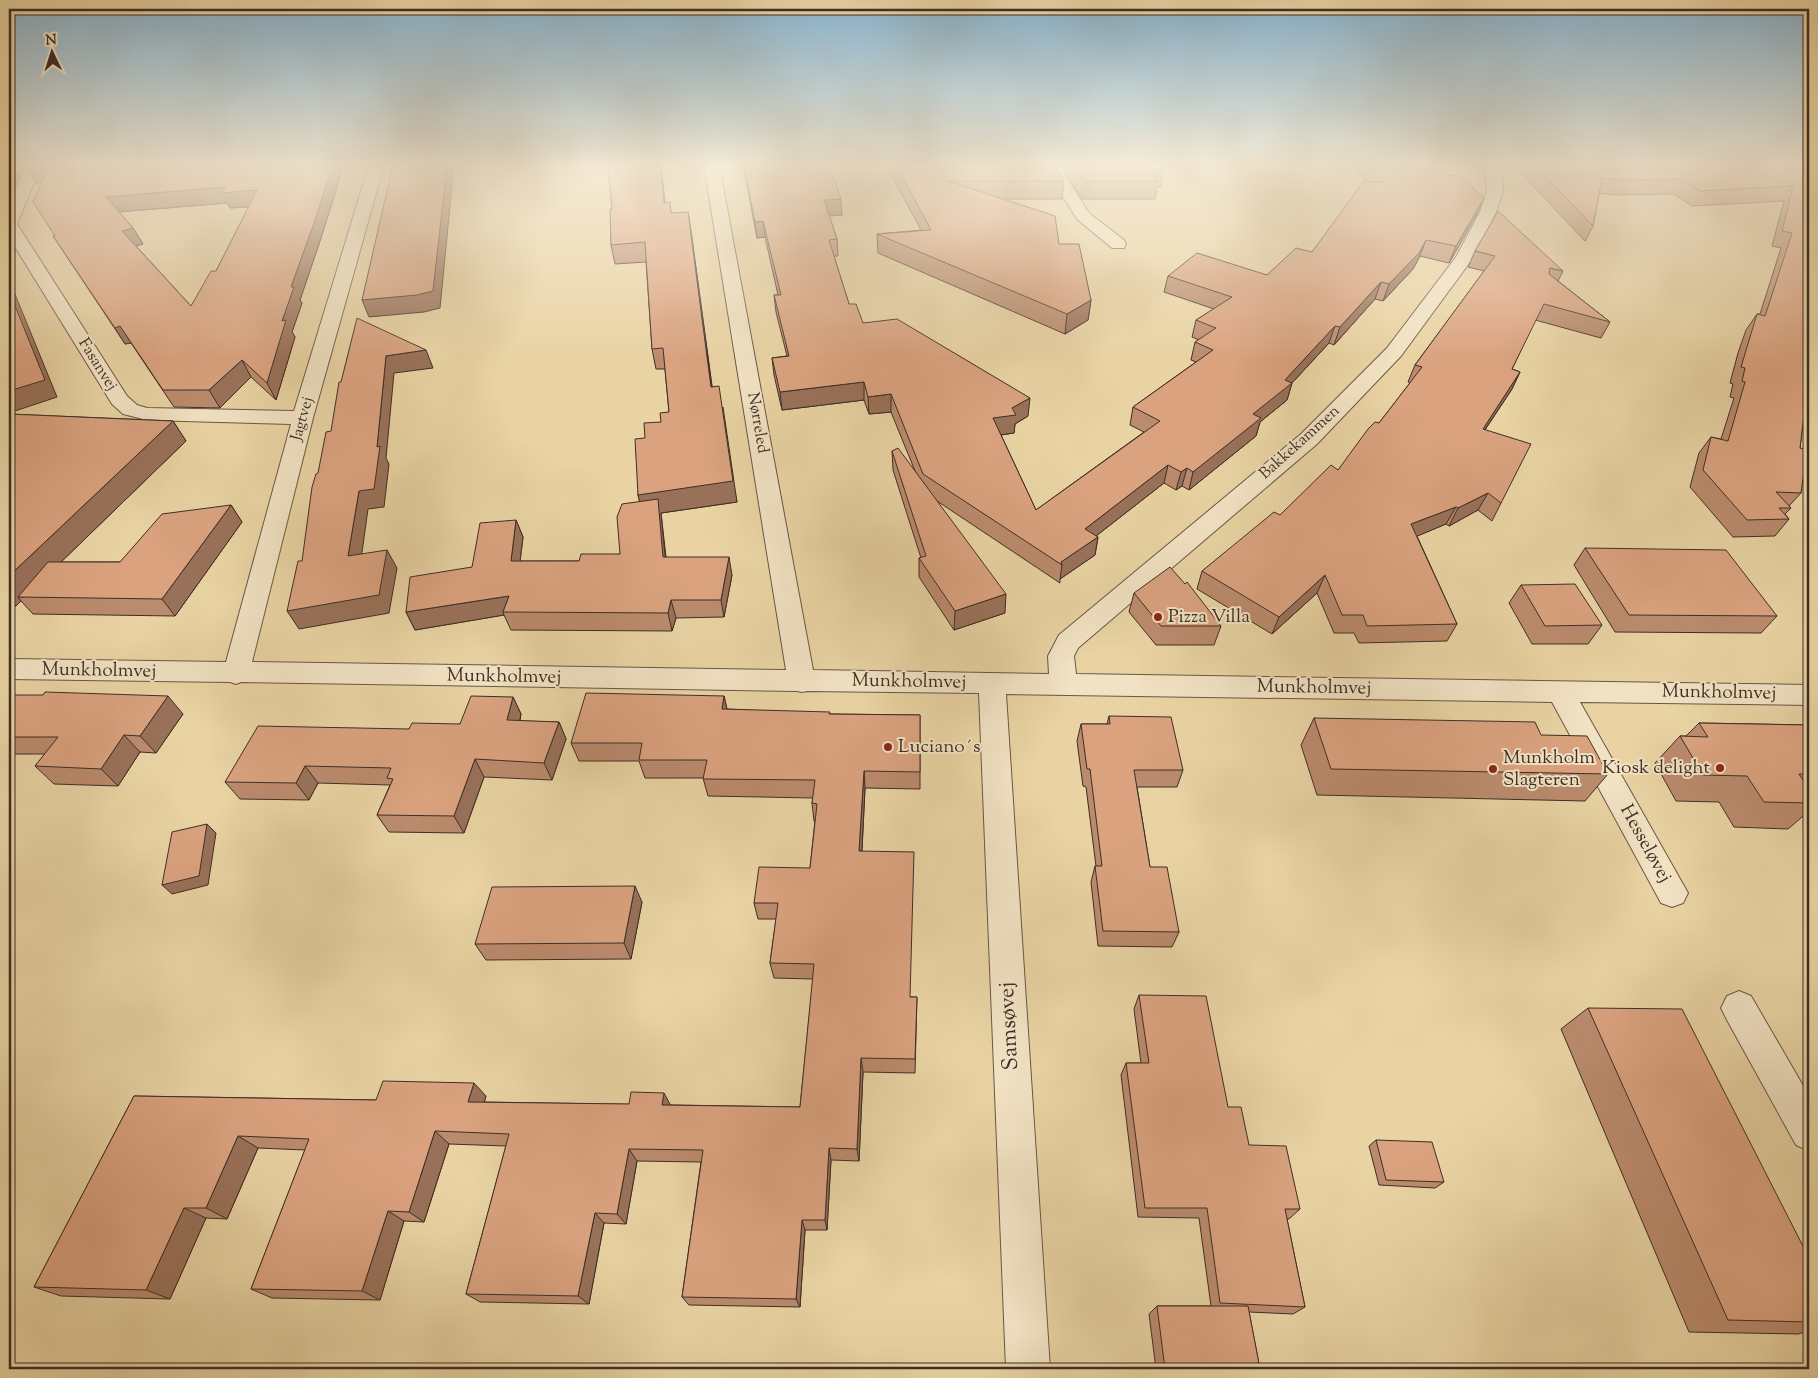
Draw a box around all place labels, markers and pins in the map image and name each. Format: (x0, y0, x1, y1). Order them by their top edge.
place label: Pizza Villa (1168, 604, 1250, 631)
marker: Pizza Villa (1152, 611, 1164, 623)
place label: Luciano´s (898, 734, 980, 761)
marker: Luciano´s (882, 741, 894, 753)
place label: Munkholm Slagteren (1503, 745, 1595, 794)
place label: Kiosk delight (1602, 755, 1710, 782)
marker: Kiosk delight (1714, 762, 1726, 774)
marker: Munkholm Slagteren (1487, 763, 1499, 775)

